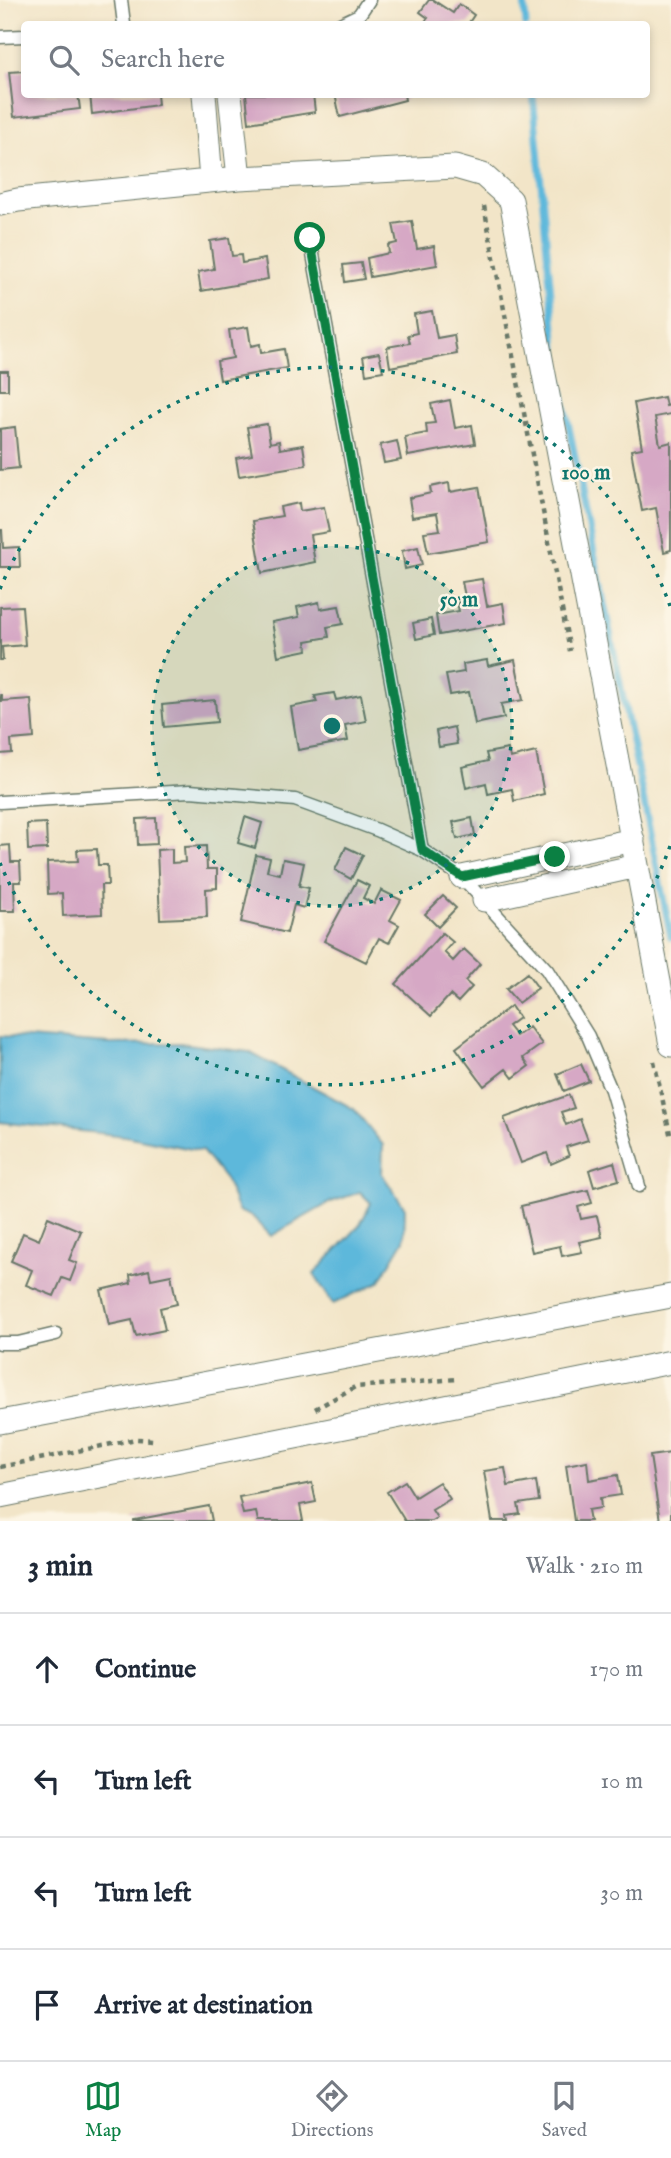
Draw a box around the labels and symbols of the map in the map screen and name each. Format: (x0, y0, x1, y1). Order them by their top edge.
route start (294, 222, 325, 253)
text: 100 m (561, 460, 611, 487)
text: 50 m (440, 587, 479, 614)
centre of rings (320, 714, 344, 738)
route end (539, 841, 570, 872)

